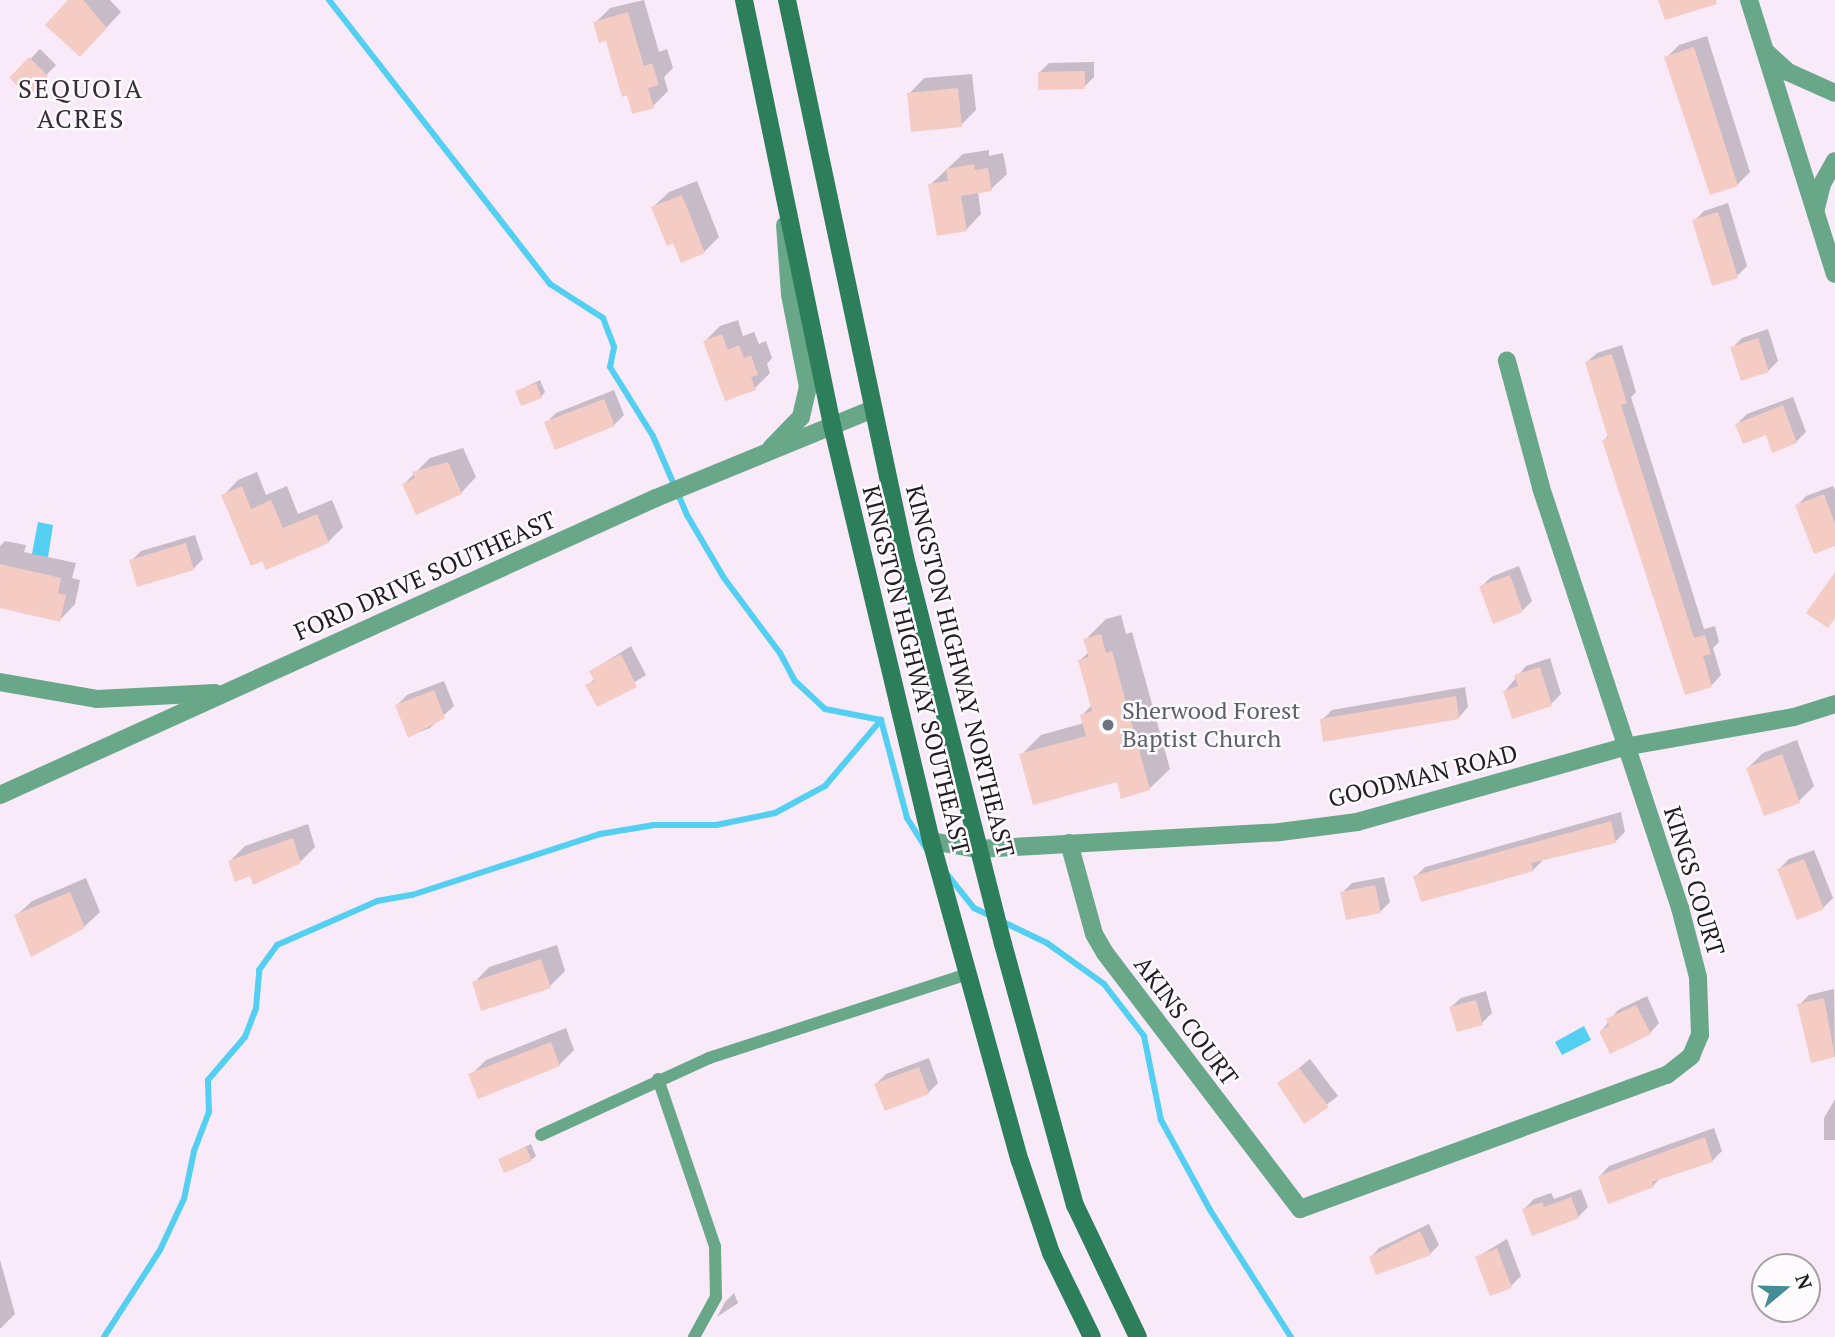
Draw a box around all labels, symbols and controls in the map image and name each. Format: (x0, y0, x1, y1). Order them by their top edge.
district label: SEQUOIA ACRES (19, 73, 143, 134)
street label: KINGSTON HIGHWAY NORTHEAST (900, 482, 1020, 860)
street label: KINGSTON HIGHWAY SOUTHEAST (856, 483, 976, 857)
street label: FORD DRIVE SOUTHEAST (290, 505, 560, 647)
place label: Sherwood Forest Baptist Church (1122, 697, 1300, 753)
marker: Sherwood Forest Baptist Church (1100, 717, 1116, 733)
street label: GOODMAN ROAD (1325, 739, 1521, 813)
street label: KINGS COURT (1658, 803, 1730, 959)
street label: AKINS COURT (1128, 951, 1244, 1091)
north arrow (1751, 1253, 1821, 1323)
text: N (1790, 1271, 1819, 1293)

